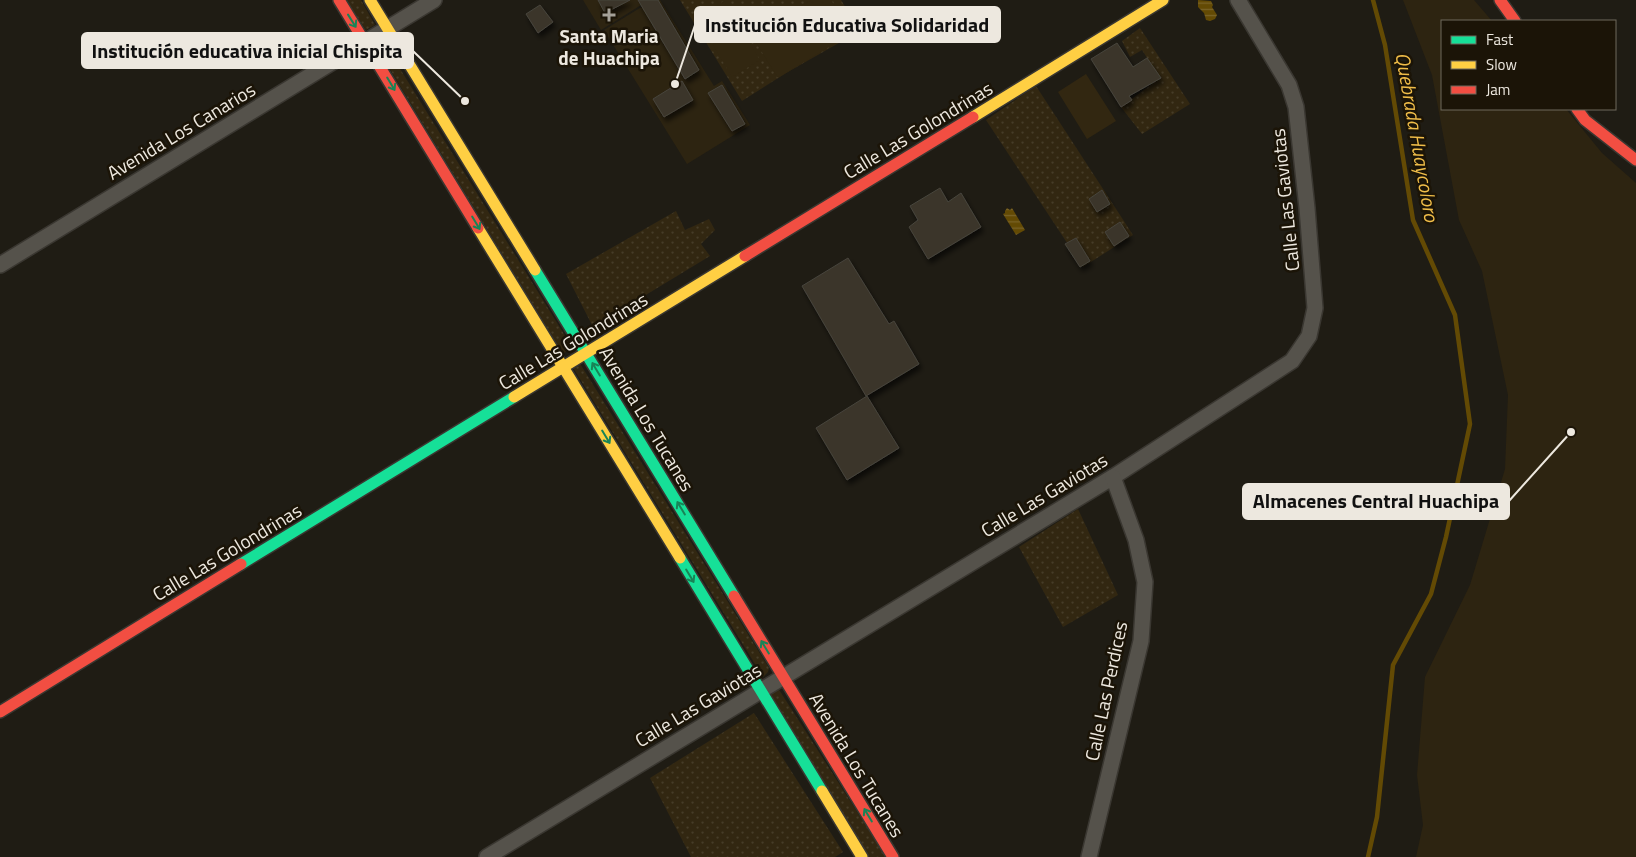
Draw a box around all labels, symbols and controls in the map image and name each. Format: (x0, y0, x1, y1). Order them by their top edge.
callout: Institución Educativa Solidaridad (695, 7, 1000, 42)
marker: Santa Maria de Huachipa (602, 8, 616, 22)
text: Institución Educativa Solidaridad (705, 9, 989, 40)
one-way arrow (348, 14, 358, 28)
legend (1441, 20, 1616, 110)
place label: Santa Maria de Huachipa (558, 21, 660, 72)
text: Fast (1486, 28, 1514, 51)
callout: Institución educativa inicial Chispita (82, 33, 413, 68)
text: Institución educativa inicial Chispita (92, 35, 403, 66)
water label: Quebrada Huaycoloro (1387, 50, 1448, 225)
text: Slow (1486, 53, 1517, 76)
street label: Calle Las Golondrinas (838, 73, 998, 186)
street label: Avenida Los Canarios (101, 75, 261, 186)
one-way arrow (386, 77, 396, 91)
text: Jam (1486, 78, 1510, 101)
street label: Calle Las Gaviotas (1263, 127, 1306, 273)
one-way arrow (471, 216, 481, 230)
street label: Calle Las Golondrinas (493, 284, 653, 397)
street label: Avenida Los Tucanes (593, 341, 702, 497)
one-way arrow (591, 362, 601, 376)
one-way arrow (601, 429, 611, 443)
street label: Calle Las Gaviotas (975, 445, 1113, 544)
callout: Almacenes Central Huachipa (1243, 484, 1509, 519)
text: Almacenes Central Huachipa (1253, 485, 1499, 516)
street label: Calle Las Golondrinas (147, 495, 307, 608)
one-way arrow (675, 501, 685, 515)
one-way arrow (685, 568, 695, 582)
street label: Calle Las Perdices (1077, 618, 1134, 763)
one-way arrow (759, 640, 769, 654)
street label: Calle Las Gaviotas (629, 655, 767, 754)
street label: Avenida Los Tucanes (803, 687, 912, 843)
one-way arrow (862, 809, 872, 823)

